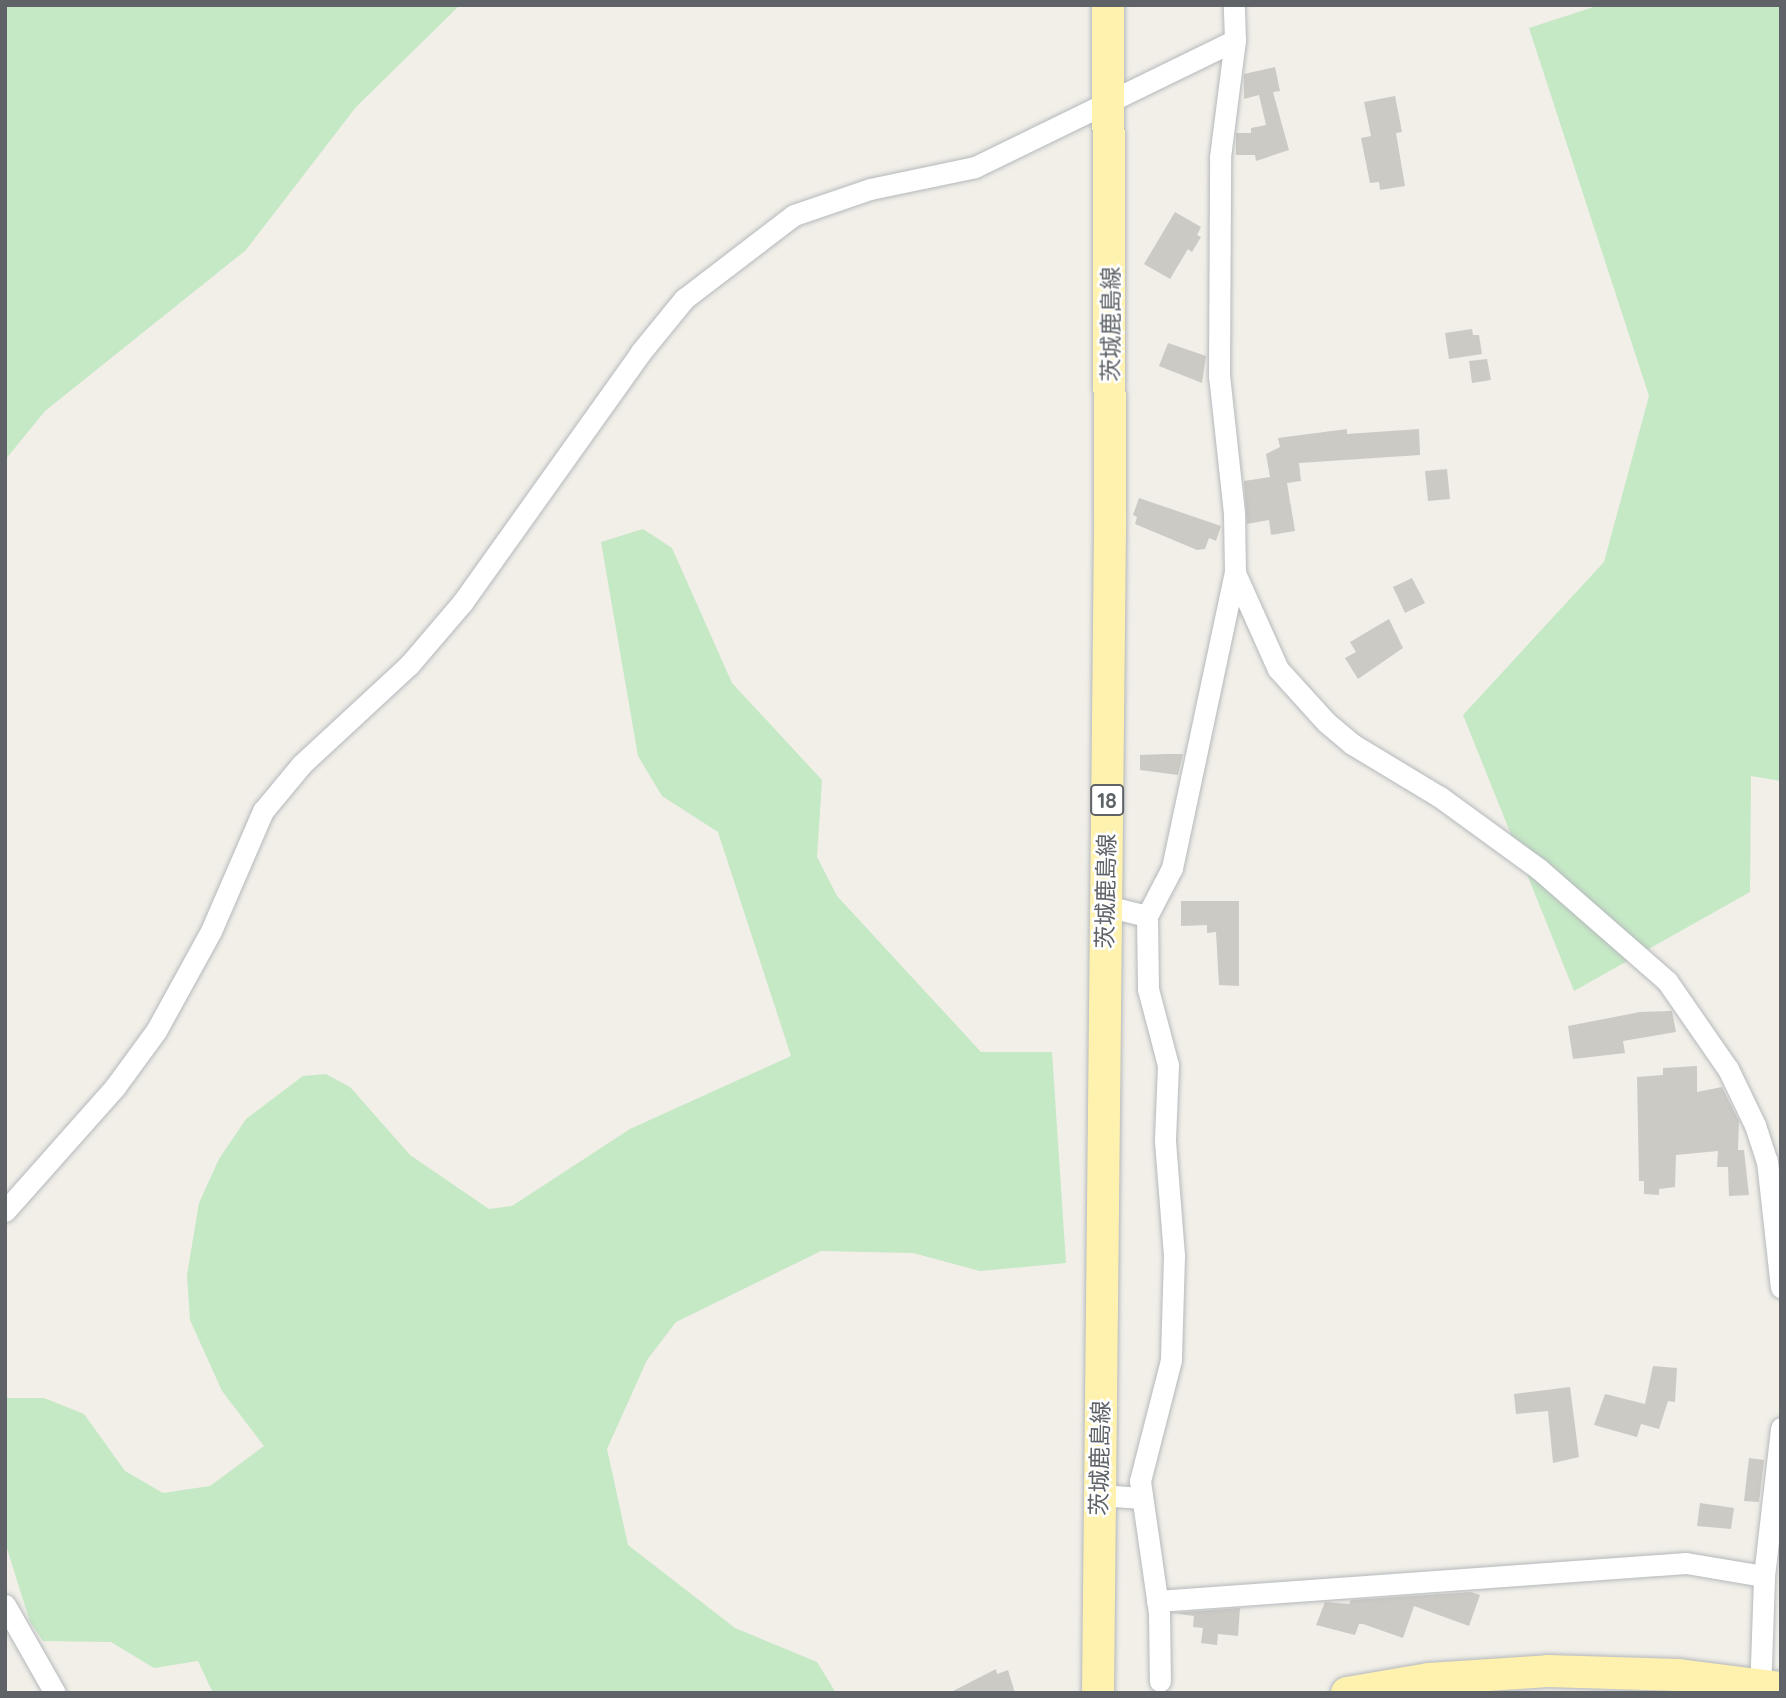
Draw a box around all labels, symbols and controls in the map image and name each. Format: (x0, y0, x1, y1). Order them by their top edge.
street label: 茨城鹿島線 (1097, 267, 1125, 381)
road number: 18 (1090, 782, 1124, 818)
street label: 茨城鹿島線 (1091, 833, 1121, 949)
street label: 茨城鹿島線 (1085, 1400, 1115, 1516)

